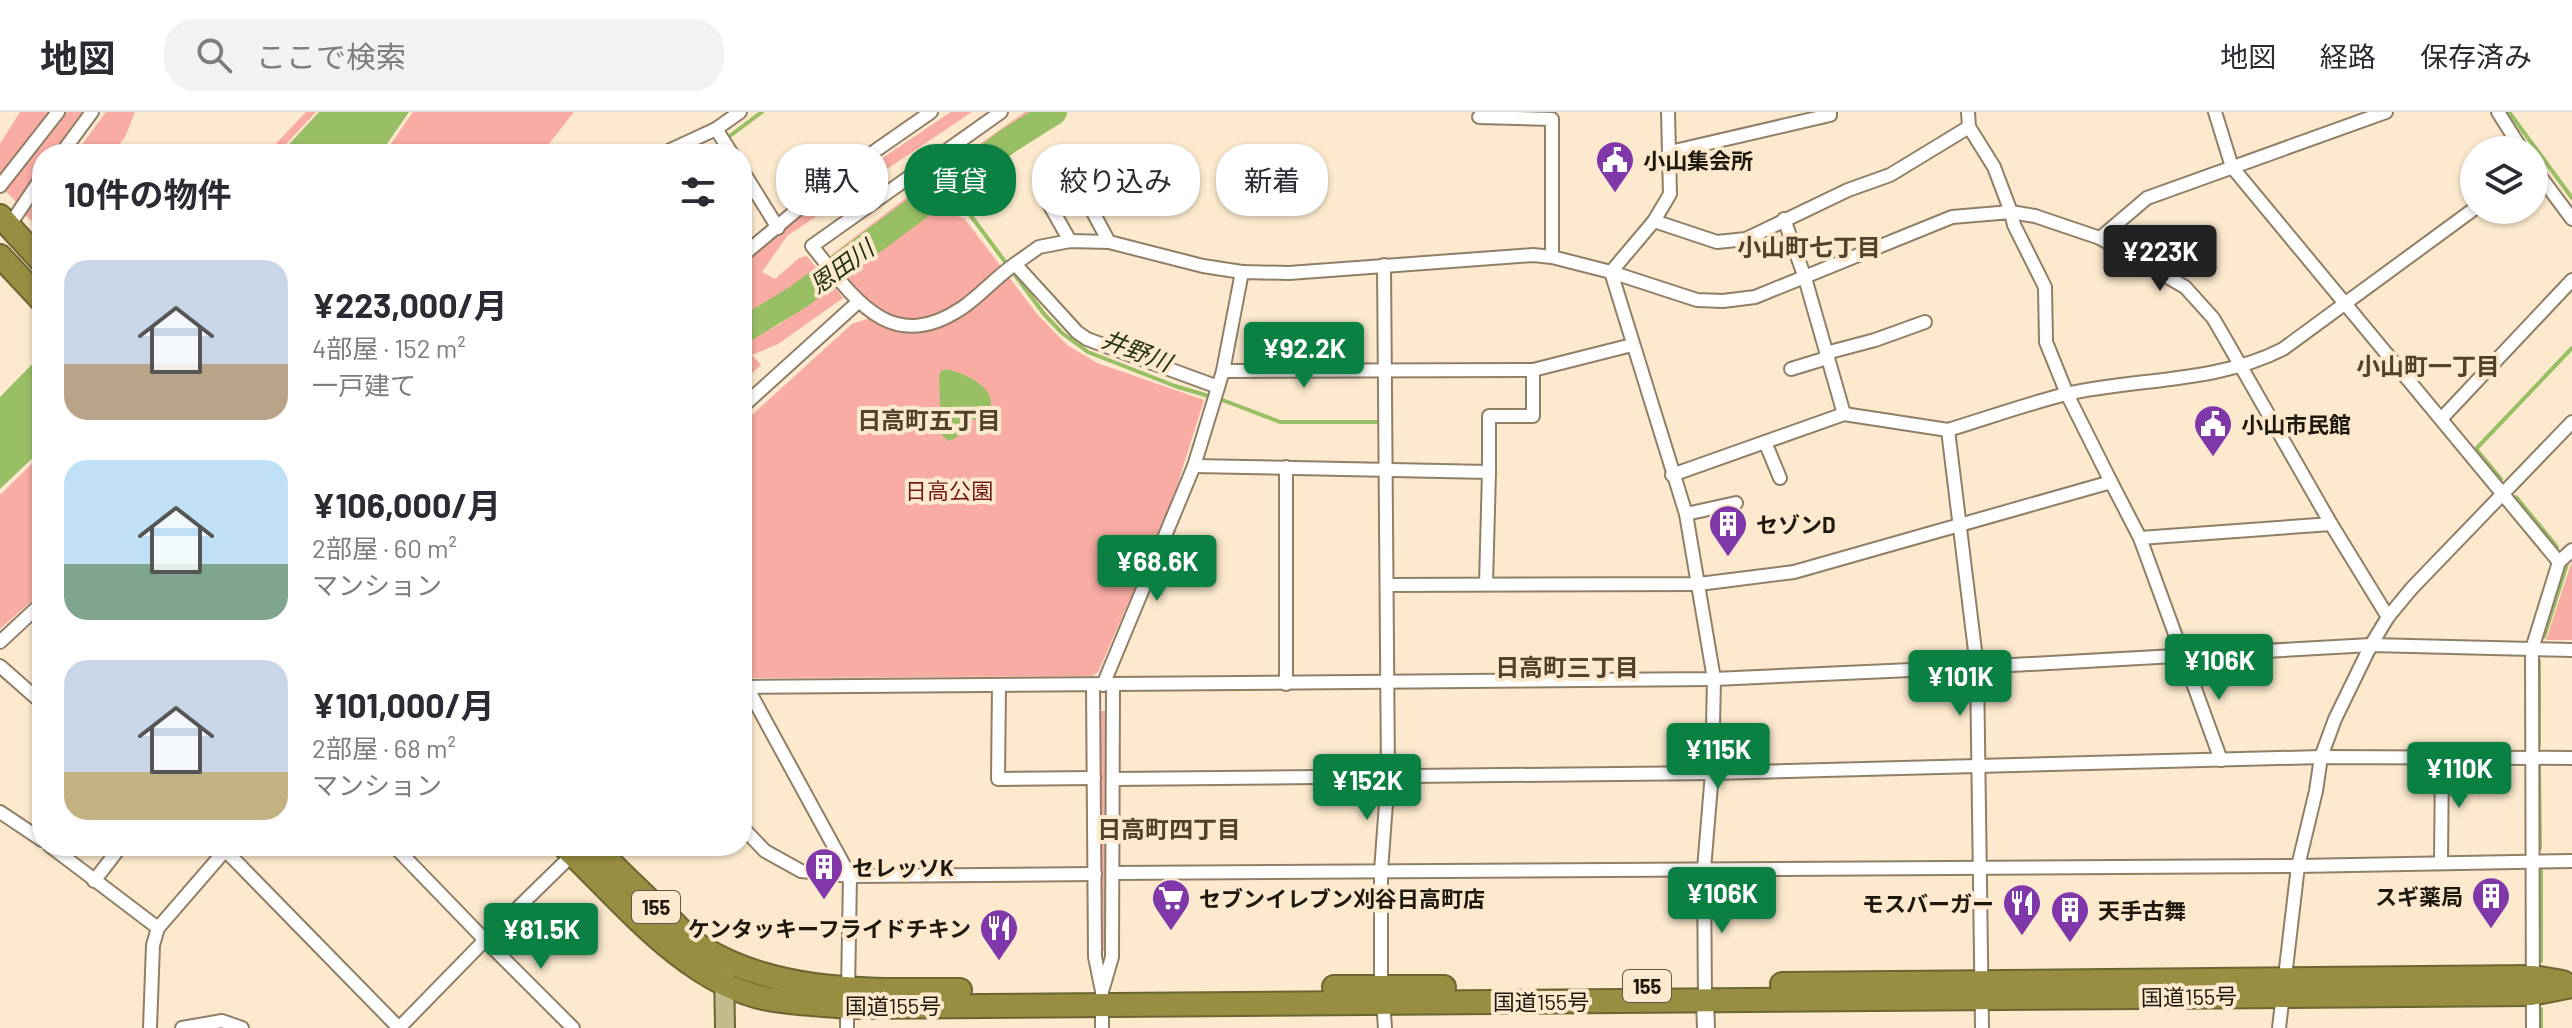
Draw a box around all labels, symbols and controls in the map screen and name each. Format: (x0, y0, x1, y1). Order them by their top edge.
search box (164, 19, 724, 91)
icon: search (192, 33, 236, 77)
text: 地図 (40, 34, 116, 80)
text: ここで検索 (256, 38, 406, 74)
text: 地図 (2220, 39, 2276, 73)
text: 経路 (2320, 39, 2376, 73)
text: 保存済み (2420, 39, 2532, 73)
map controls (2460, 136, 2548, 224)
button: layers (2460, 136, 2548, 224)
public building icon: 小山集会所 (1594, 139, 1636, 194)
chip: 購入 (776, 144, 888, 216)
chip: 賃貸 (904, 144, 1016, 216)
chip: 絞り込み (1032, 144, 1200, 216)
chip: 新着 (1216, 144, 1328, 216)
place label: 小山集会所 (1643, 147, 1753, 173)
icon: filters (676, 170, 720, 214)
text: 10件の物件 (64, 173, 231, 214)
pin: ¥223K (2104, 225, 2216, 293)
water label: 恩田川 (803, 231, 881, 299)
district label: 小山町七丁目 (1737, 232, 1881, 261)
text: ¥223K (2122, 235, 2198, 266)
text: ¥223,000/月 (312, 284, 508, 325)
icon: home (128, 292, 224, 388)
pin: ¥92.2K (1239, 322, 1369, 390)
water label: 井野川 (1098, 324, 1179, 378)
text: 4部屋 · 152 m² (312, 332, 466, 363)
text: ¥92.2K (1262, 332, 1346, 363)
district label: 小山町一丁目 (2356, 351, 2500, 380)
text: 一戸建て (312, 369, 416, 400)
public building icon: 小山市民館 (2192, 403, 2234, 458)
district label: 日高町五丁目 (857, 405, 1001, 434)
place label: 小山市民館 (2241, 411, 2351, 437)
park label: 日高公園 (905, 477, 993, 503)
text: ¥106,000/月 (312, 484, 501, 525)
icon: home (128, 492, 224, 588)
building icon: セゾンD (1707, 503, 1749, 558)
place label: セゾンD (1756, 511, 1836, 537)
text: 2部屋 · 60 m² (312, 532, 457, 563)
pin: ¥68.6K (1092, 535, 1222, 603)
text: ¥68.6K (1115, 545, 1199, 576)
text: マンション (312, 569, 442, 600)
pin: ¥106K (2163, 634, 2275, 702)
text: ¥106K (2183, 644, 2255, 675)
pin: ¥101K (1904, 650, 2016, 718)
district label: 日高町三丁目 (1495, 652, 1639, 681)
text: ¥101K (1926, 660, 1994, 691)
text: ¥101,000/月 (312, 684, 495, 725)
icon: home (128, 692, 224, 788)
pin: ¥115K (1662, 723, 1774, 791)
text: 2部屋 · 68 m² (312, 732, 456, 763)
text: ¥115K (1685, 733, 1751, 764)
pin: ¥110K (2403, 742, 2515, 810)
text: ¥110K (2425, 752, 2493, 783)
pin: ¥152K (1311, 754, 1423, 822)
text: ¥152K (1331, 764, 1403, 795)
text: マンション (312, 769, 442, 800)
district label: 日高町四丁目 (1097, 814, 1241, 843)
building icon: セレッソK (803, 846, 845, 901)
place label: セレッソK (852, 854, 954, 880)
pin: ¥106K (1666, 867, 1778, 935)
building icon: スギ薬局 (2470, 875, 2512, 930)
supermarket icon: セブンイレブン刈谷日高町店 (1150, 877, 1192, 932)
text: ¥106K (1686, 877, 1758, 908)
restaurant icon: モスバーガー (2001, 882, 2043, 937)
place label: スギ薬局 (2375, 883, 2463, 909)
place label: セブンイレブン刈谷日高町店 (1199, 885, 1485, 911)
building icon: 天手古舞 (2049, 889, 2091, 944)
place label: モスバーガー (1862, 890, 1994, 916)
road number: 155 (632, 891, 680, 923)
place label: 天手古舞 (2098, 897, 2186, 923)
pin: ¥81.5K (476, 903, 606, 971)
restaurant icon: ケンタッキーフライドチキン (978, 907, 1020, 962)
text: ¥81.5K (502, 913, 580, 944)
place label: ケンタッキーフライドチキン (688, 915, 971, 941)
road number: 155 (1623, 970, 1671, 1002)
street label: 国道155号 (2141, 982, 2237, 1010)
street label: 国道155号 (1493, 988, 1589, 1014)
street label: 国道155号 (845, 992, 941, 1018)

